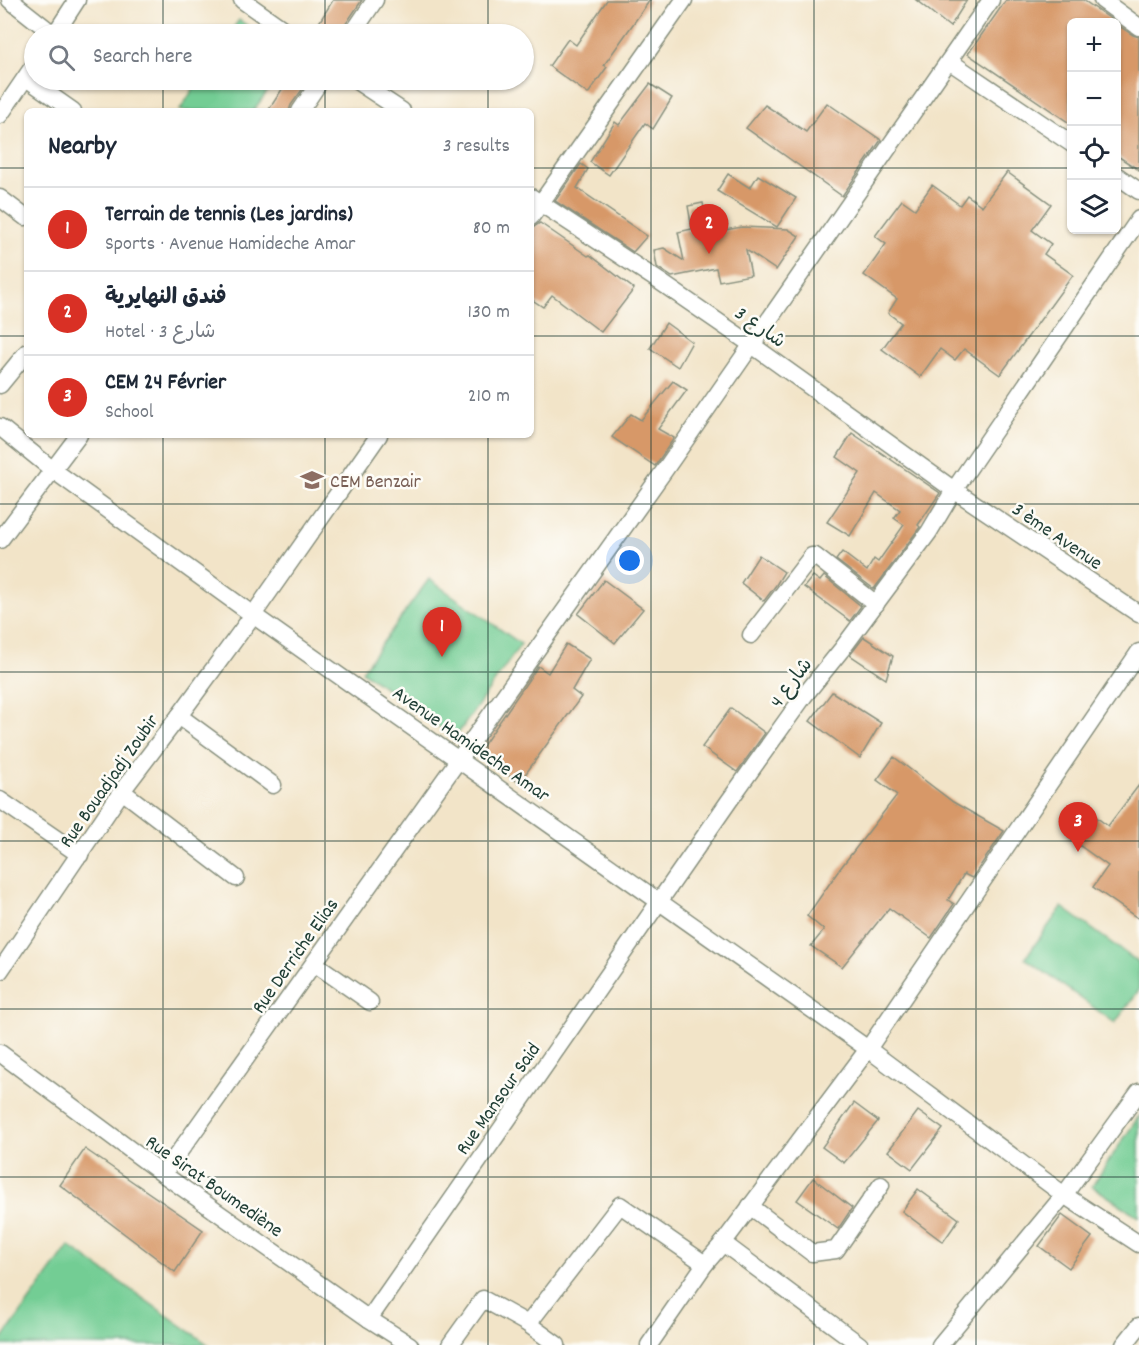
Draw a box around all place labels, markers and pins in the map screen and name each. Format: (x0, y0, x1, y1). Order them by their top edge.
pin: 2 (690, 204, 728, 254)
school or university icon: CEM Benzair (299, 467, 325, 493)
place label: CEM Benzair (330, 469, 421, 497)
pin: 1 (422, 608, 462, 657)
pin: 3 (1058, 802, 1098, 852)

